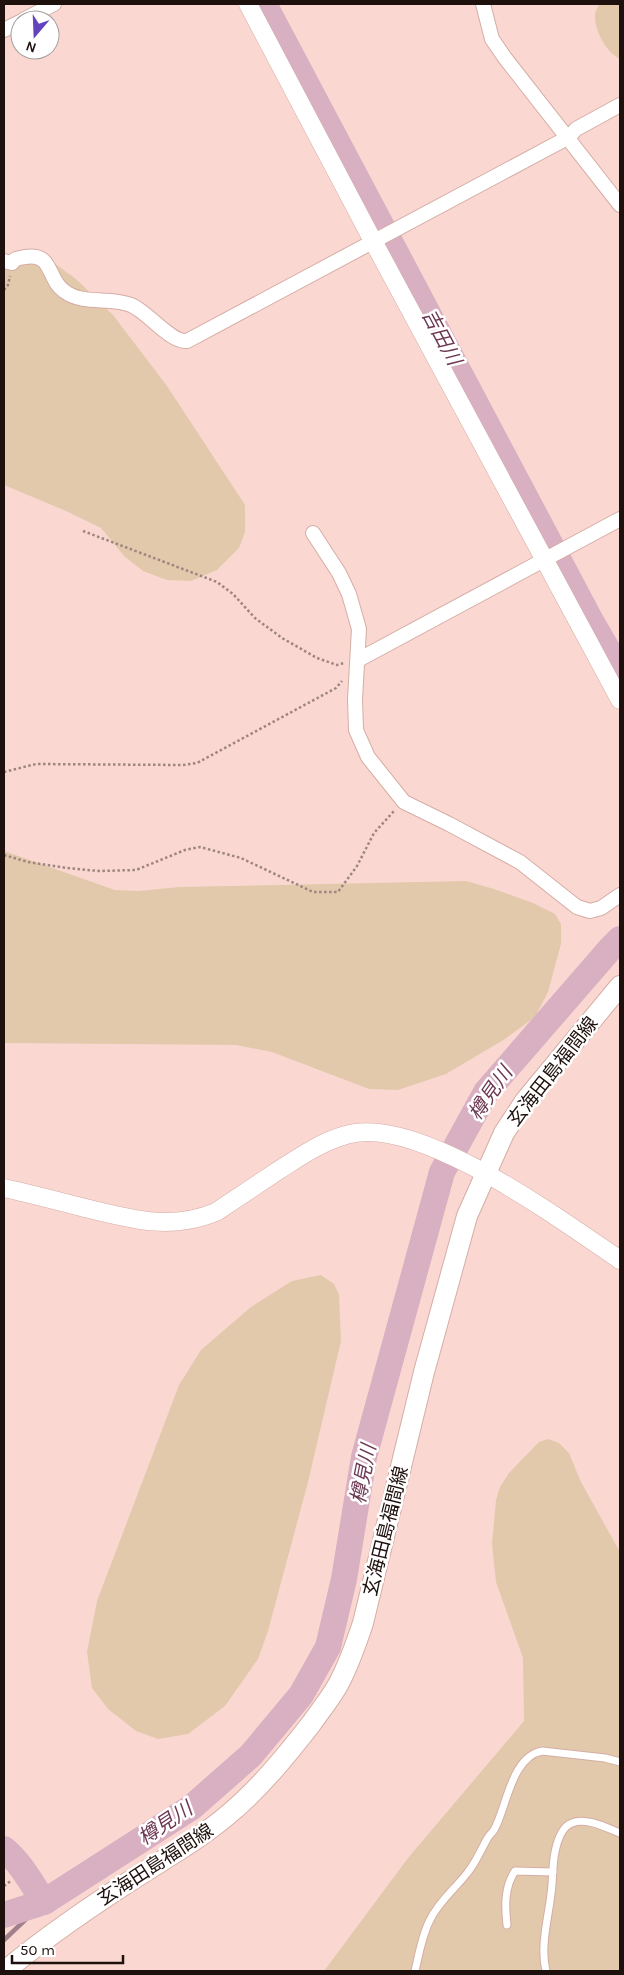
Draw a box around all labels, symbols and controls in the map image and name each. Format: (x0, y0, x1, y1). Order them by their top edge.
north arrow (10, 10, 60, 60)
text: N (23, 37, 38, 56)
water label: 吉田川 (417, 305, 467, 371)
street label: 玄海田島福間線 (503, 1012, 602, 1131)
water label: 樽見川 (464, 1060, 518, 1124)
water label: 樽見川 (346, 1440, 381, 1506)
street label: 玄海田島福間線 (359, 1464, 413, 1598)
water label: 樽見川 (134, 1796, 198, 1850)
street label: 玄海田島福間線 (94, 1819, 217, 1910)
scale bar (12, 1932, 124, 1964)
text: 50 m (20, 1941, 55, 1959)

